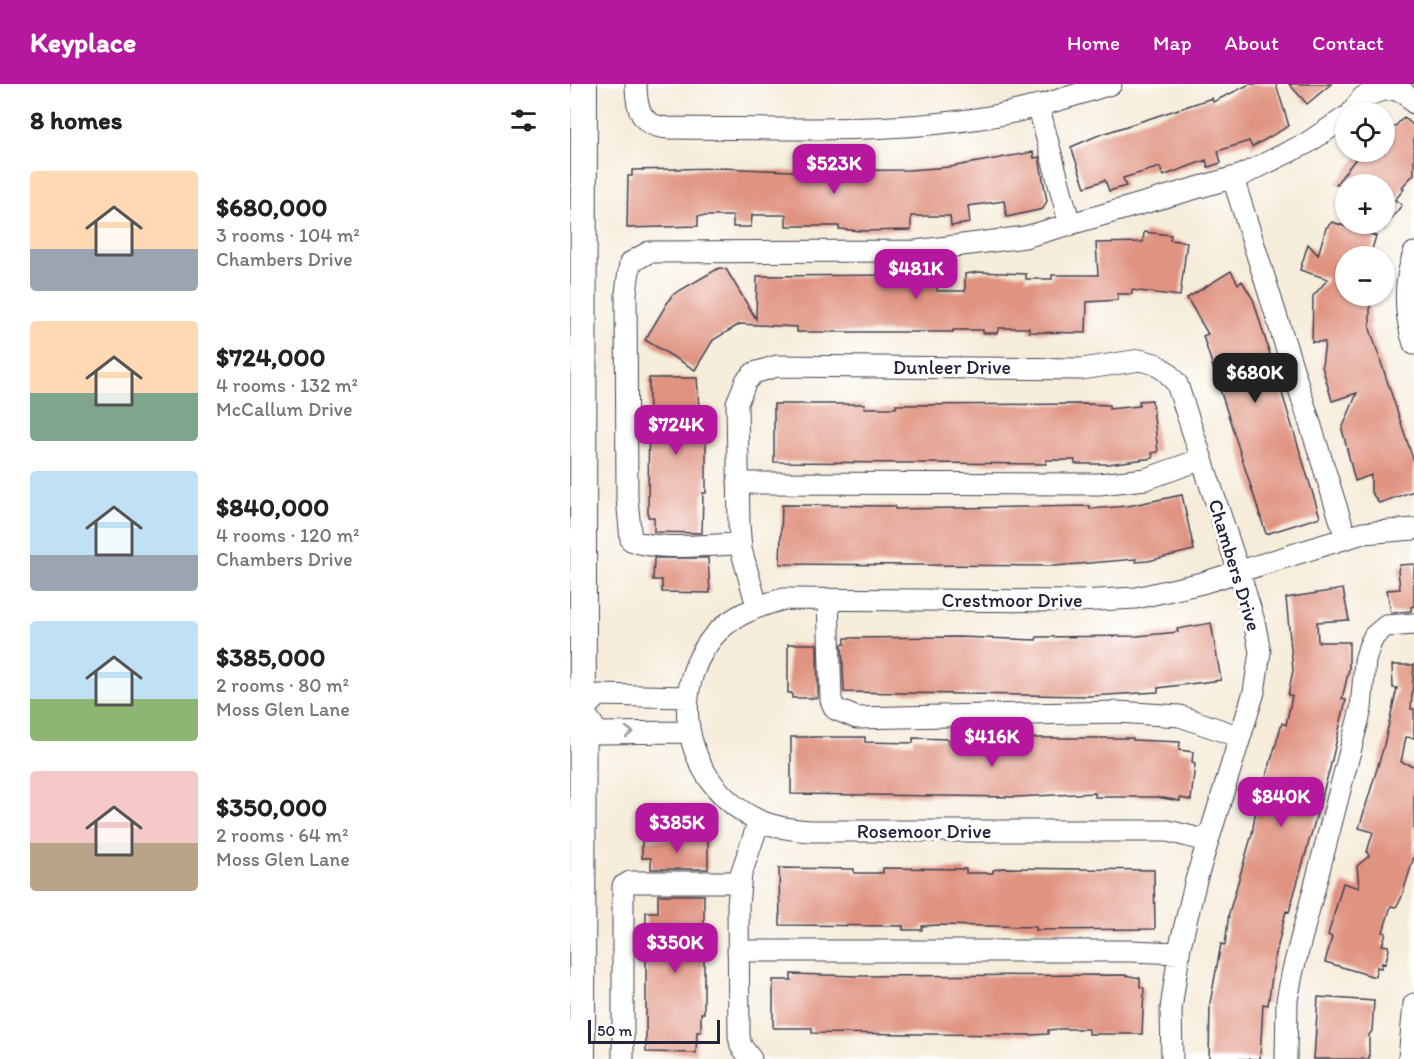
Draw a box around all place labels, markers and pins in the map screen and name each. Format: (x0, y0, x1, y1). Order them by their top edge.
pin: $523K (792, 144, 876, 195)
pin: $481K (874, 249, 958, 300)
pin: $680K (1213, 353, 1297, 404)
pin: $724K (634, 405, 718, 456)
pin: $416K (950, 717, 1034, 768)
pin: $840K (1239, 777, 1323, 828)
pin: $385K (635, 803, 719, 854)
pin: $350K (633, 923, 717, 974)

